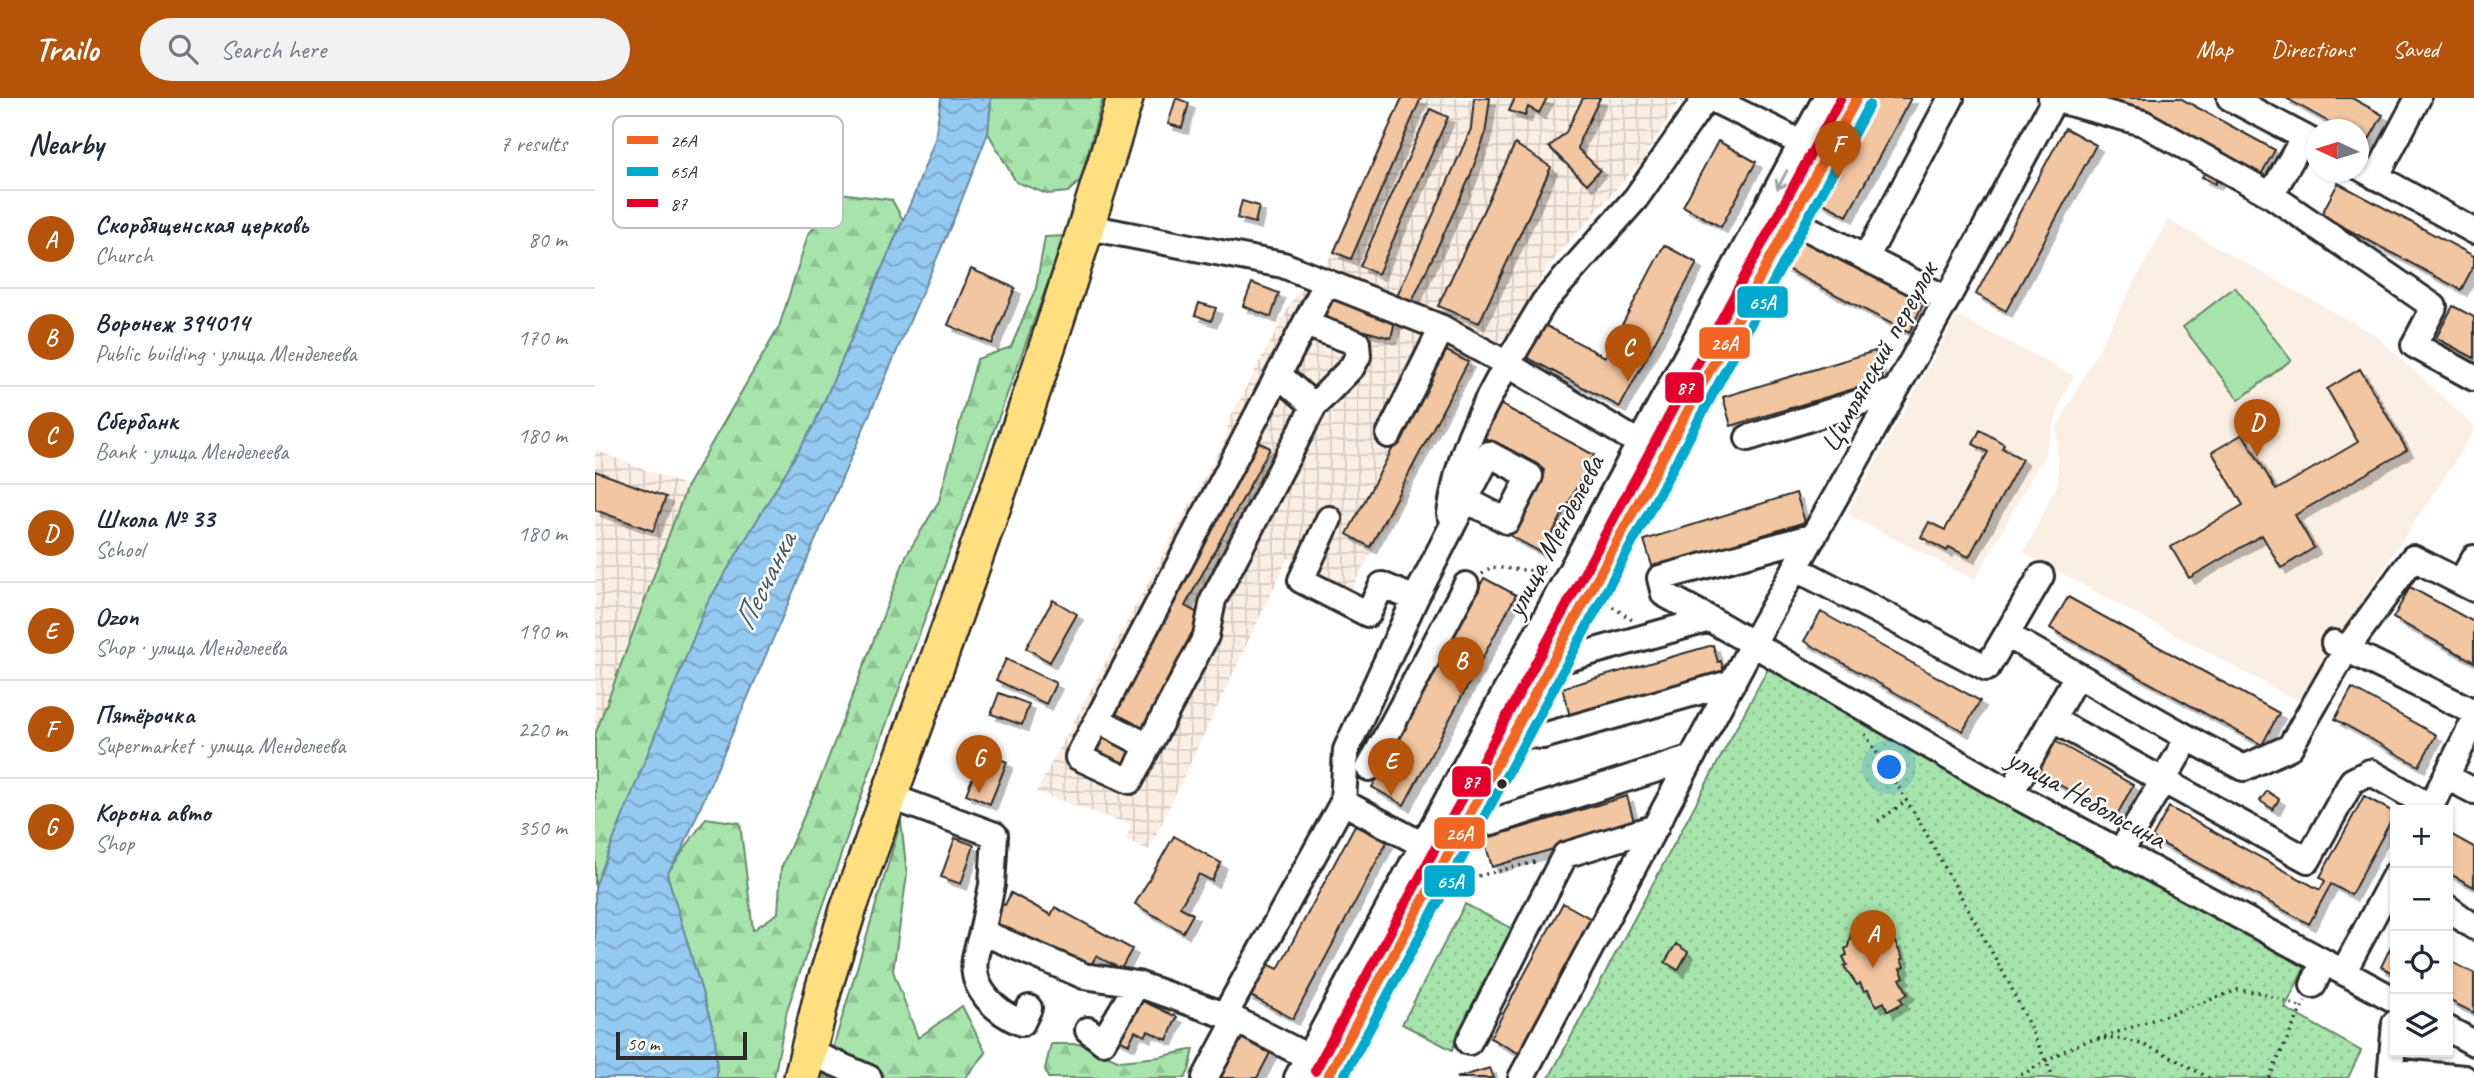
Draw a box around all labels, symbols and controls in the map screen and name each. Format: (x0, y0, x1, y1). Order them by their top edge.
search box (140, 18, 630, 81)
text: Trailo (35, 28, 98, 70)
icon: search (164, 30, 202, 68)
text: Search here (220, 33, 326, 66)
text: Map (2196, 34, 2233, 64)
text: Directions (2271, 34, 2354, 64)
text: Saved (2392, 34, 2439, 64)
legend (613, 116, 843, 228)
north arrow (2306, 119, 2369, 182)
pin: F (1815, 121, 1861, 179)
text: Nearby (28, 125, 104, 163)
text: 7 results (500, 129, 567, 158)
text: 26А (670, 129, 698, 153)
text: 65А (670, 160, 698, 184)
one-way arrow (1774, 169, 1788, 189)
text: 87 (670, 192, 689, 216)
text: Скорбященская церковь (95, 208, 308, 241)
text: A (45, 225, 57, 254)
text: 80 m (528, 225, 567, 254)
text: Church (95, 241, 153, 270)
street label: Цимлянский переулок (1810, 252, 1947, 459)
line badge: 65А (1736, 285, 1789, 319)
text: 65А (1749, 291, 1777, 315)
text: Воронеж 394014 (95, 306, 249, 339)
text: B (45, 323, 57, 352)
text: 170 m (518, 323, 567, 352)
pin: C (1605, 324, 1651, 382)
line badge: 26А (1698, 326, 1751, 360)
text: 26А (1710, 332, 1739, 356)
text: Public building · улица Менделеева (95, 339, 357, 368)
line badge: 87 (1664, 371, 1705, 404)
text: 87 (1676, 376, 1696, 400)
pin: D (2234, 399, 2280, 457)
text: Сбербанк (95, 404, 178, 437)
text: C (46, 421, 56, 450)
text: 180 m (518, 421, 567, 450)
text: Bank · улица Менделеева (95, 437, 288, 466)
street label: улица Менделеева (1494, 446, 1614, 626)
text: Школа № 33 (95, 502, 214, 535)
text: D (44, 519, 58, 548)
text: 180 m (518, 519, 567, 548)
water label: Песчанка (723, 522, 807, 637)
text: School (95, 535, 144, 564)
text: Ozon (95, 600, 138, 633)
text: E (45, 617, 57, 646)
text: 190 m (518, 617, 567, 646)
text: Shop · улица Менделеева (95, 633, 286, 662)
pin: B (1438, 637, 1484, 695)
text: Пятёрочка (95, 698, 195, 731)
text: F (46, 715, 56, 744)
text: 220 m (518, 715, 567, 744)
text: Supermarket · улица Менделеева (95, 731, 345, 760)
pin: G (956, 735, 1002, 793)
pin: E (1368, 738, 1414, 796)
street label: улица Небольсина (1999, 738, 2175, 858)
your location (1872, 750, 1906, 784)
line badge: 87 (1451, 765, 1492, 798)
text: 87 (1462, 770, 1482, 794)
unlabelled marker (1495, 777, 1509, 791)
text: Корона авто (95, 796, 211, 829)
map controls (2390, 805, 2453, 1057)
button: + (2390, 805, 2453, 868)
text: G (45, 813, 57, 842)
text: 350 m (518, 813, 567, 842)
line badge: 26А (1433, 816, 1486, 850)
text: 26А (1445, 822, 1474, 846)
text: Shop (95, 829, 134, 858)
line badge: 65А (1423, 864, 1476, 898)
button: − (2390, 868, 2453, 931)
text: 65А (1437, 870, 1465, 894)
pin: A (1850, 910, 1896, 968)
button: locate (2390, 931, 2453, 994)
button: layers (2390, 994, 2453, 1057)
scale bar (616, 1029, 747, 1061)
text: 50 m (627, 1032, 659, 1056)

